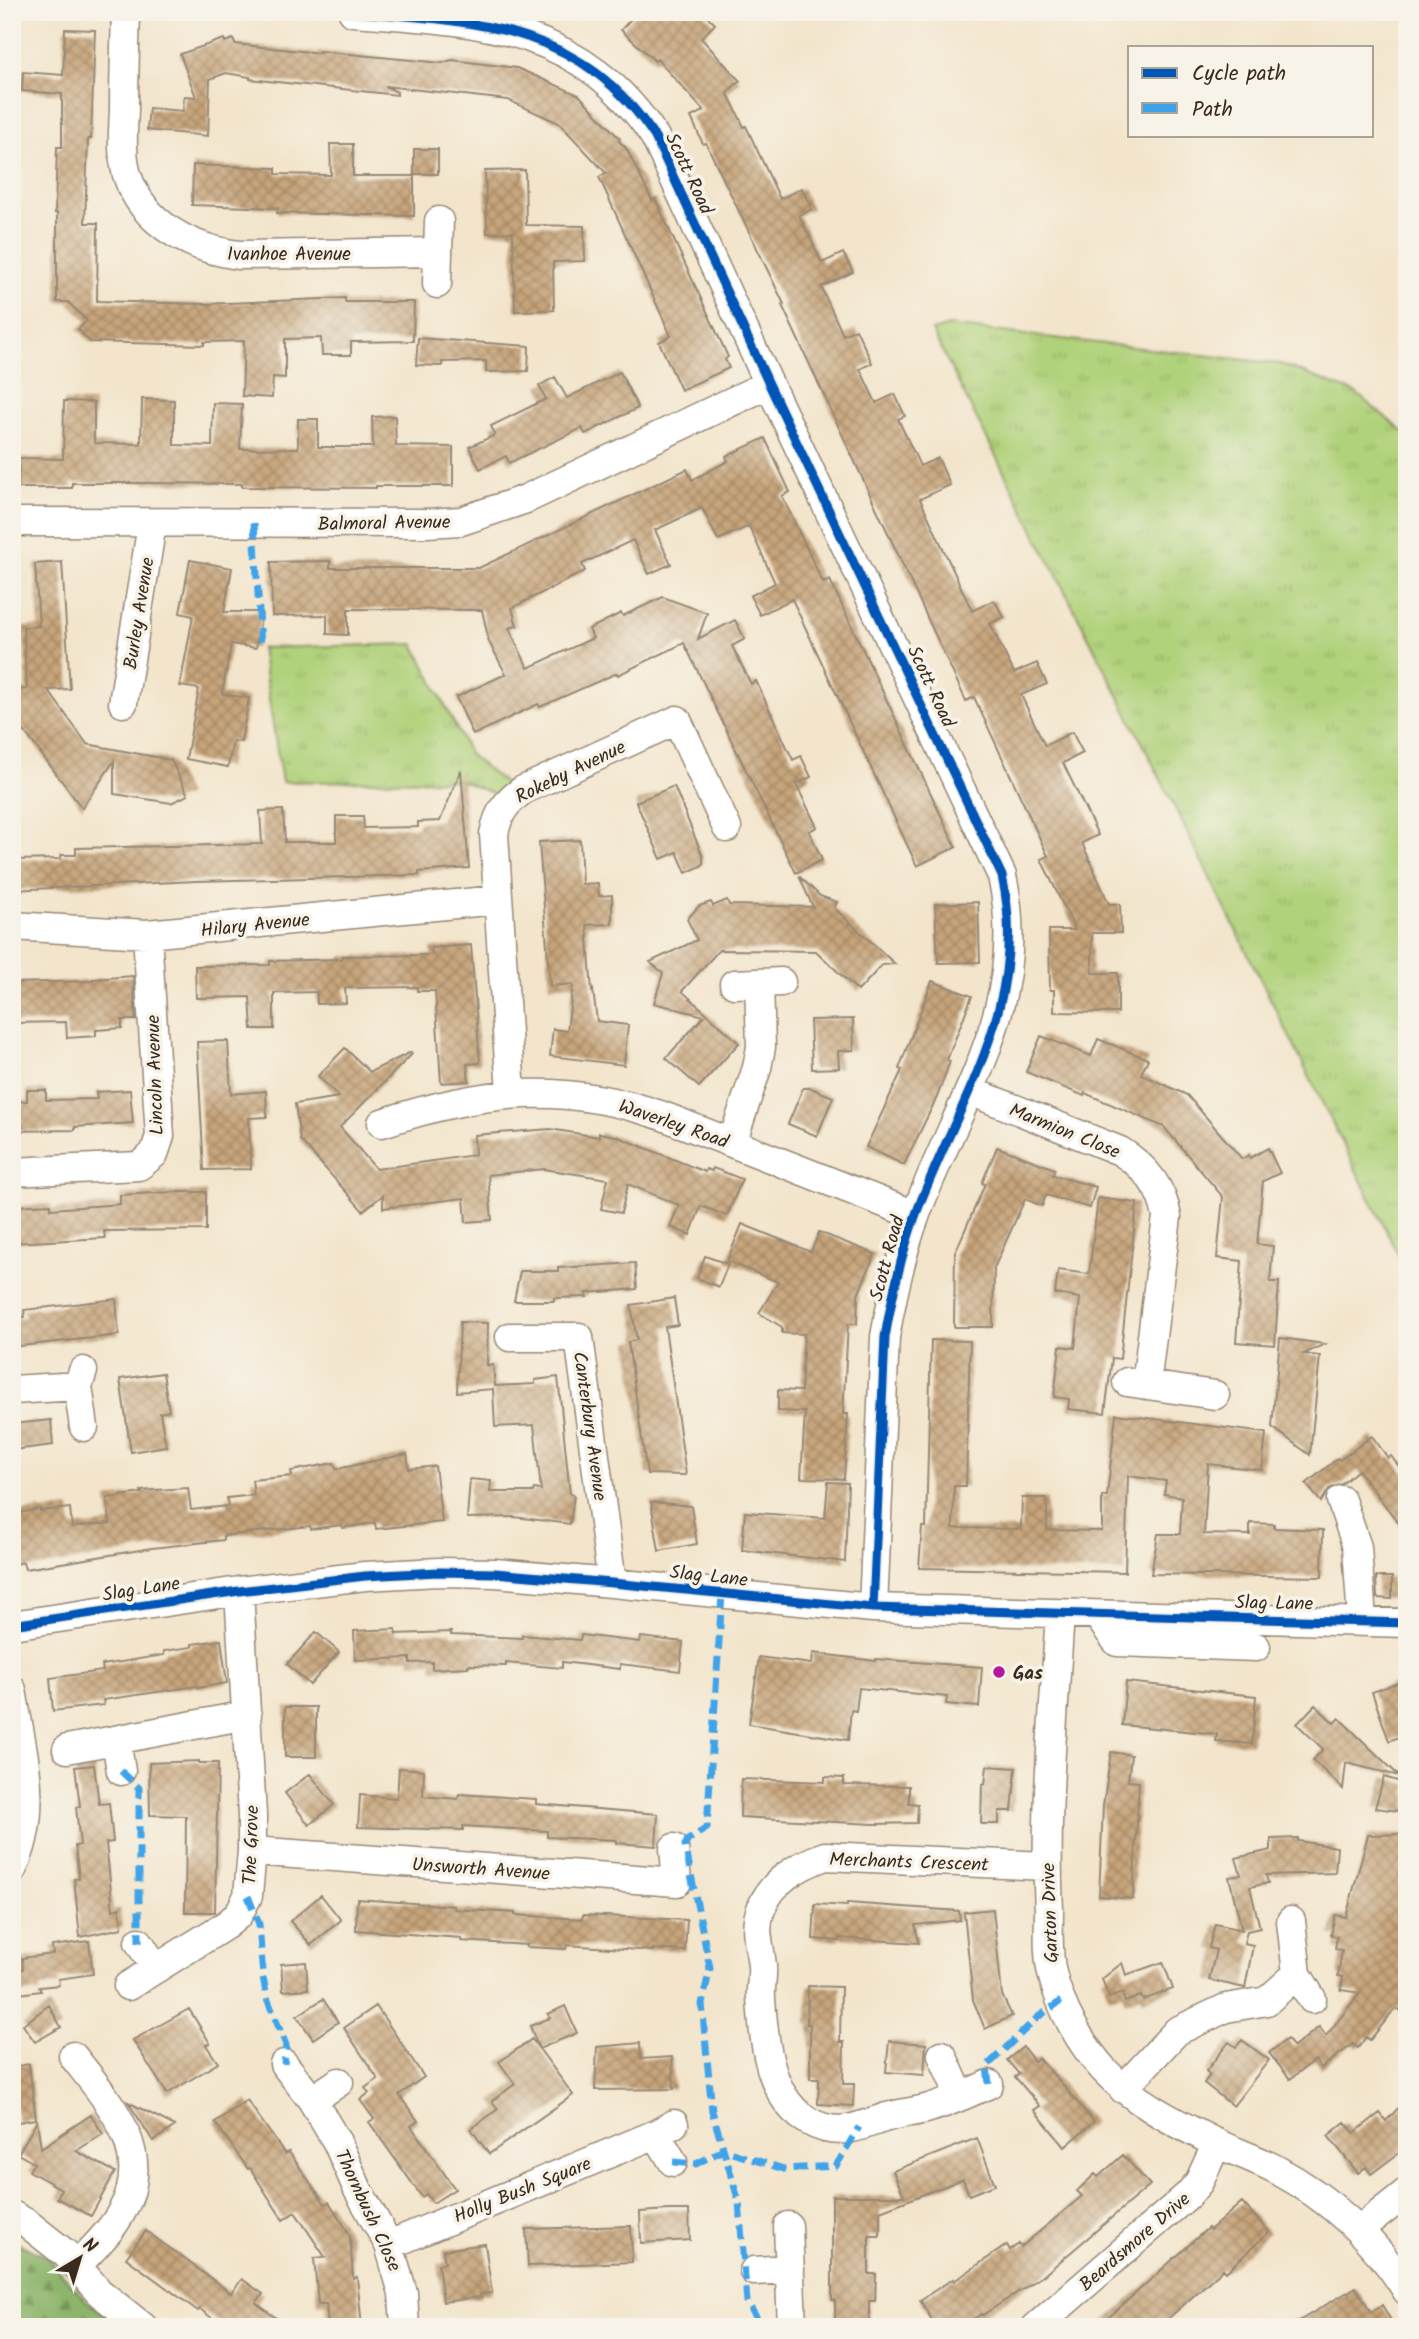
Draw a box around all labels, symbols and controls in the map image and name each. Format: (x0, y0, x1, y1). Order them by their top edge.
legend (1128, 46, 1374, 136)
text: Cycle path (1192, 58, 1286, 91)
text: Path (1192, 94, 1233, 127)
street label: Scott Road (656, 128, 721, 220)
street label: Ivanhoe Avenue (227, 240, 351, 270)
street label: Balmoral Avenue (317, 508, 451, 540)
street label: Burley Avenue (116, 555, 164, 672)
street label: Scott Road (898, 641, 963, 733)
street label: Rokeby Avenue (511, 733, 632, 812)
street label: Hilary Avenue (199, 905, 312, 947)
street label: Lincoln Avenue (139, 1014, 173, 1136)
street label: Waverley Road (614, 1092, 733, 1158)
street label: Marmion Close (1004, 1096, 1125, 1168)
street label: Scott Road (862, 1212, 914, 1305)
street label: Canterbury Avenue (564, 1350, 614, 1503)
street label: Slag Lane (668, 1558, 750, 1596)
street label: Slag Lane (100, 1569, 183, 1611)
street label: Slag Lane (1235, 1588, 1314, 1620)
place label: Gas (1013, 1659, 1043, 1689)
marker: Gas (991, 1664, 1007, 1680)
street label: The Grove (236, 1804, 268, 1885)
street label: Merchants Crescent (829, 1845, 990, 1881)
street label: Unsworth Avenue (411, 1850, 551, 1890)
street label: Garton Drive (1034, 1862, 1068, 1964)
street label: Thornbush Close (326, 2145, 409, 2277)
street label: Holly Bush Square (449, 2149, 597, 2232)
street label: Beardsmore Drive (1073, 2185, 1198, 2300)
north arrow (46, 2224, 116, 2294)
text: N (75, 2231, 103, 2262)

